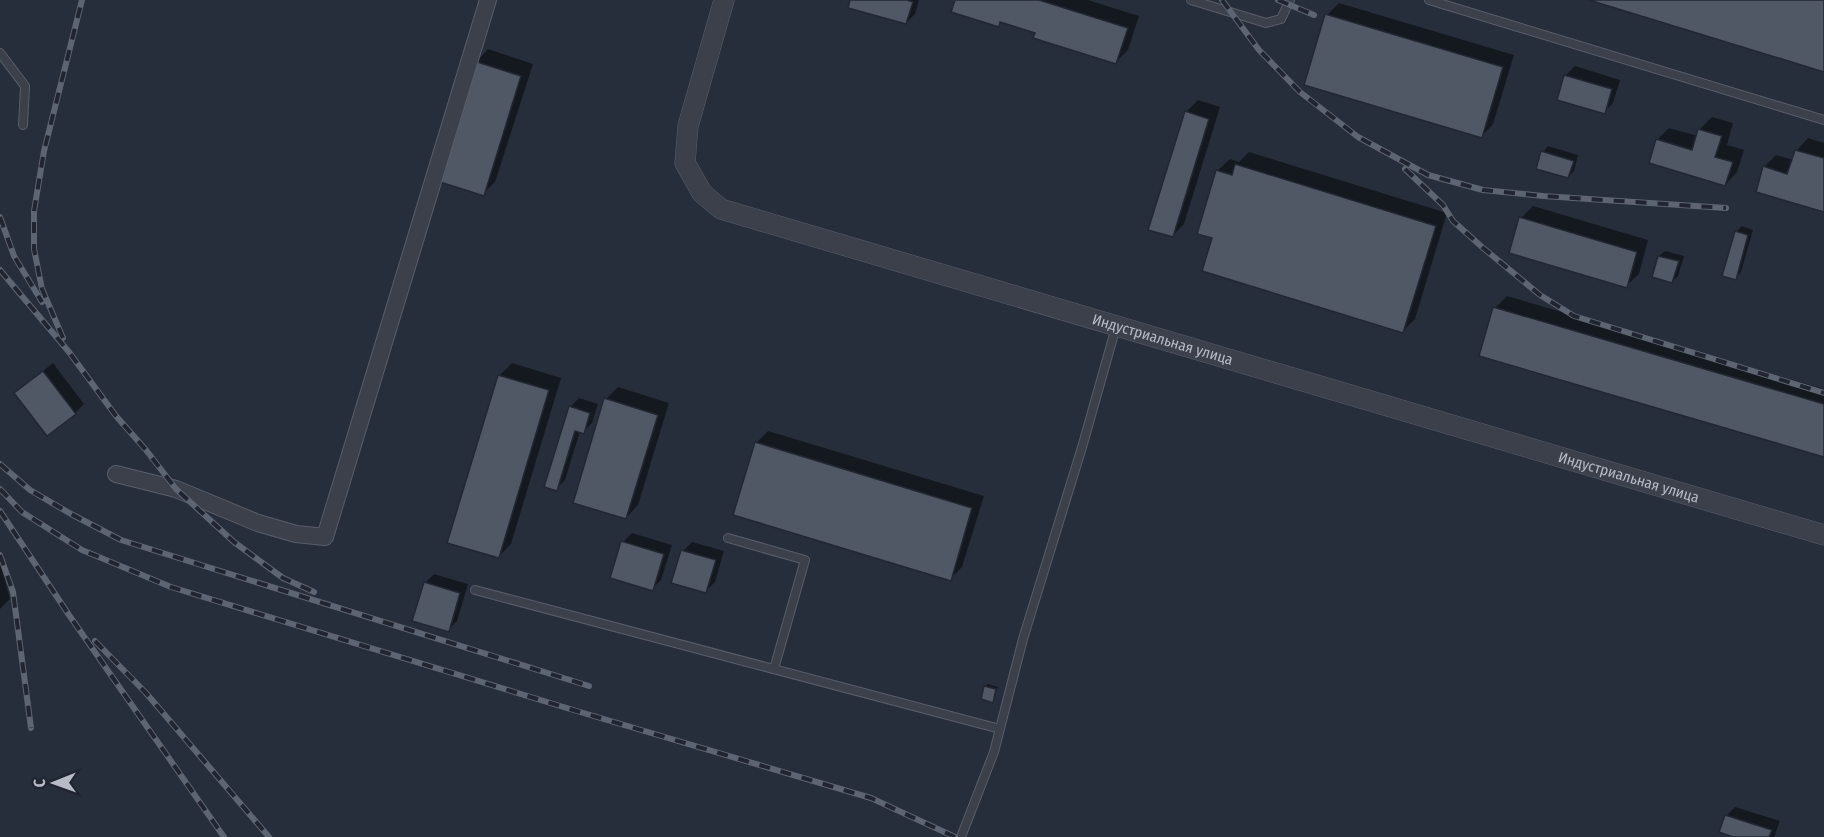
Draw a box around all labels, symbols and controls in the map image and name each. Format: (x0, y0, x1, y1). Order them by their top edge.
street label: Индустриальная улица (1090, 310, 1235, 369)
street label: Индустриальная улица (1556, 448, 1701, 507)
north arrow (24, 753, 84, 813)
text: С (30, 778, 49, 788)

